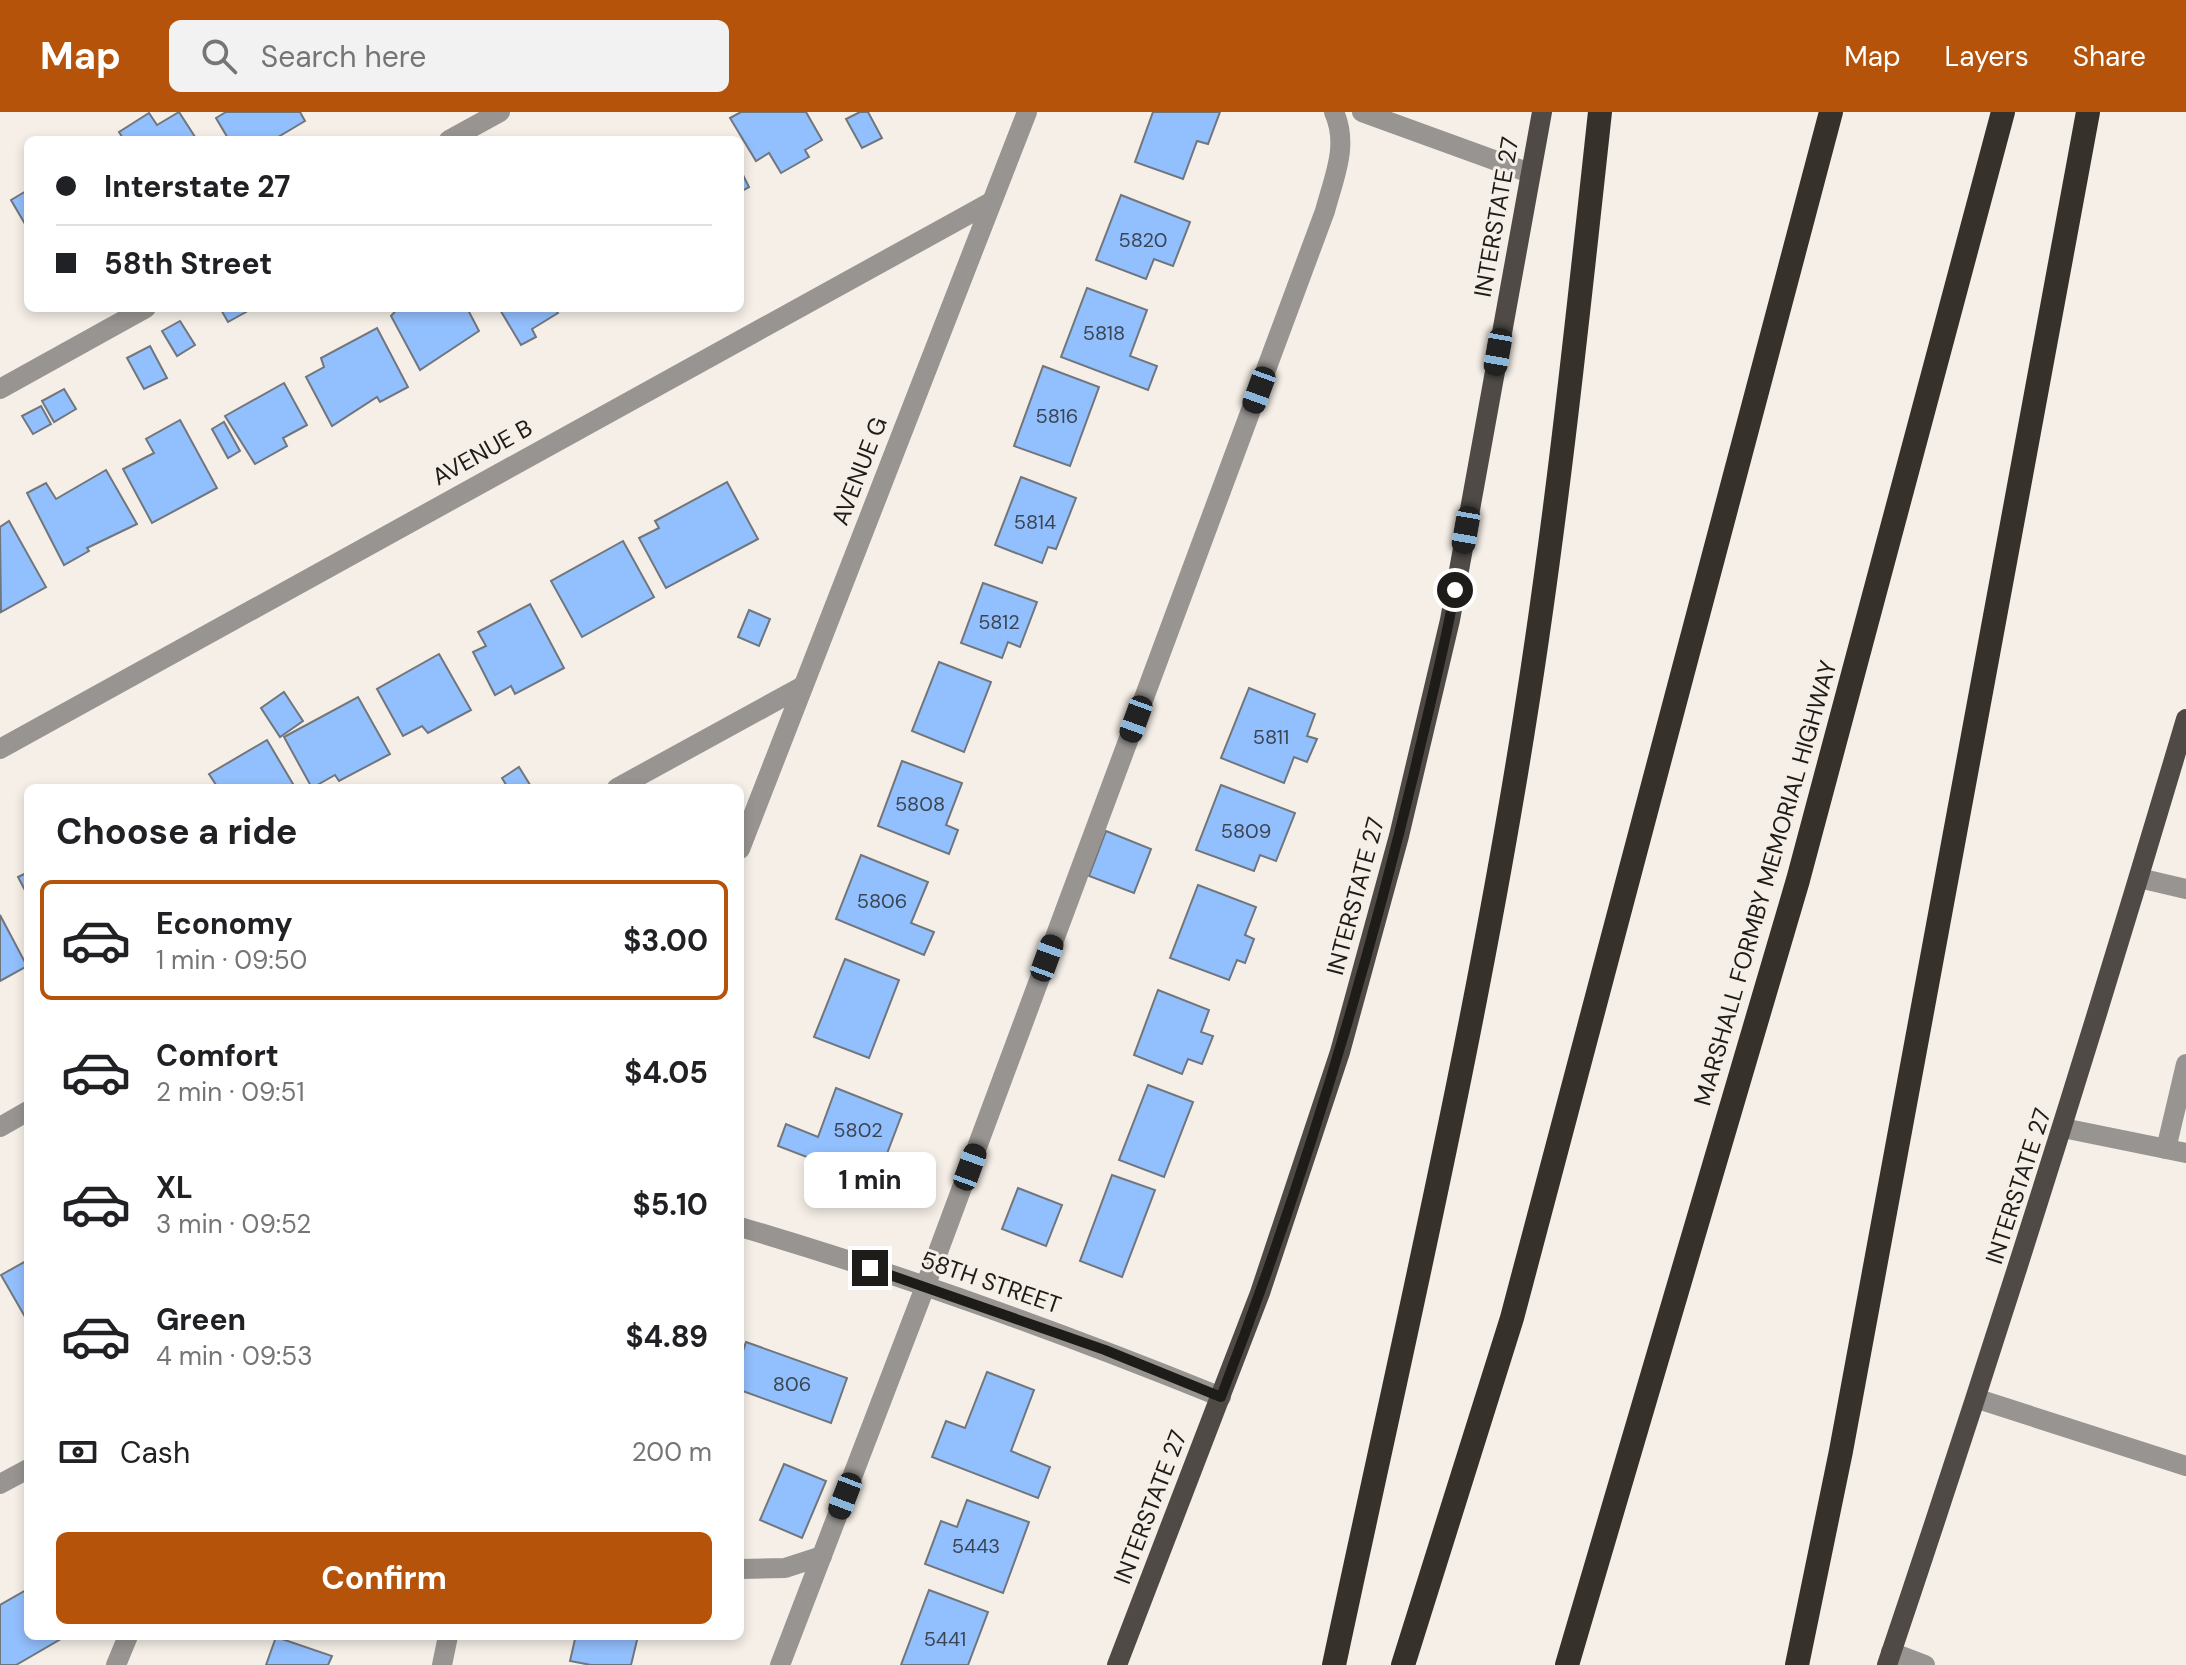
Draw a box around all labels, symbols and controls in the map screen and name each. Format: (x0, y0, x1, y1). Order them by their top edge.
search box (169, 20, 729, 92)
text: Map (40, 31, 121, 81)
icon: search (197, 34, 241, 78)
text: Search here (261, 37, 426, 76)
text: Map (1844, 38, 1901, 75)
text: Layers (1945, 38, 2029, 75)
text: Share (2073, 38, 2146, 75)
street label: INTERSTATE 27 (1467, 134, 1525, 300)
text: Interstate 27 (104, 167, 290, 206)
house number: 5820 (1118, 227, 1168, 253)
text: 58th Street (104, 244, 272, 283)
house number: 5818 (1083, 320, 1125, 346)
car (1482, 326, 1514, 378)
car (1240, 363, 1278, 417)
house number: 5816 (1036, 403, 1078, 429)
street label: AVENUE B (426, 412, 538, 492)
street label: AVENUE G (824, 412, 894, 530)
car (1450, 504, 1482, 556)
house number: 5814 (1014, 509, 1056, 535)
route start (1437, 572, 1473, 608)
house number: 5812 (978, 609, 1020, 635)
street label: MARSHALL FORMBY MEMORIAL HIGHWAY (1686, 657, 1844, 1109)
car (1117, 692, 1155, 746)
house number: 5811 (1253, 724, 1289, 750)
house number: 5808 (895, 791, 945, 817)
text: Choose a ride (56, 808, 297, 855)
street label: INTERSTATE 27 (1319, 814, 1391, 978)
house number: 5809 (1221, 818, 1271, 844)
house number: 5806 (857, 888, 907, 914)
icon: car (60, 904, 132, 976)
text: Economy (156, 904, 293, 943)
text: $3.00 (623, 921, 708, 960)
car (1028, 931, 1066, 985)
text: 1 min · 09:50 (156, 943, 307, 977)
icon: car (60, 1036, 132, 1108)
text: Comfort (156, 1036, 279, 1075)
text: $4.05 (624, 1053, 708, 1092)
text: 2 min · 09:51 (156, 1075, 305, 1109)
street label: INTERSTATE 27 (1978, 1104, 2058, 1268)
house number: 5802 (833, 1117, 883, 1143)
car (951, 1140, 989, 1194)
callout: 1 min (804, 1152, 936, 1208)
text: 1 min (838, 1163, 902, 1197)
icon: car (60, 1168, 132, 1240)
text: XL (156, 1168, 193, 1207)
text: $5.10 (633, 1185, 708, 1224)
text: 3 min · 09:52 (156, 1207, 311, 1241)
street label: 58TH STREET (917, 1244, 1065, 1320)
route end (852, 1250, 888, 1286)
icon: car (60, 1300, 132, 1372)
text: Green (156, 1300, 246, 1339)
text: $4.89 (625, 1317, 708, 1356)
text: 4 min · 09:53 (156, 1339, 313, 1373)
house number: 806 (773, 1371, 811, 1397)
street label: INTERSTATE 27 (1106, 1426, 1194, 1588)
icon: cash (56, 1430, 100, 1474)
text: Cash (120, 1433, 190, 1472)
text: 200 m (632, 1435, 712, 1469)
car (825, 1469, 865, 1523)
button: Confirm (56, 1532, 712, 1624)
house number: 5443 (952, 1533, 1000, 1559)
house number: 5441 (924, 1626, 966, 1652)

